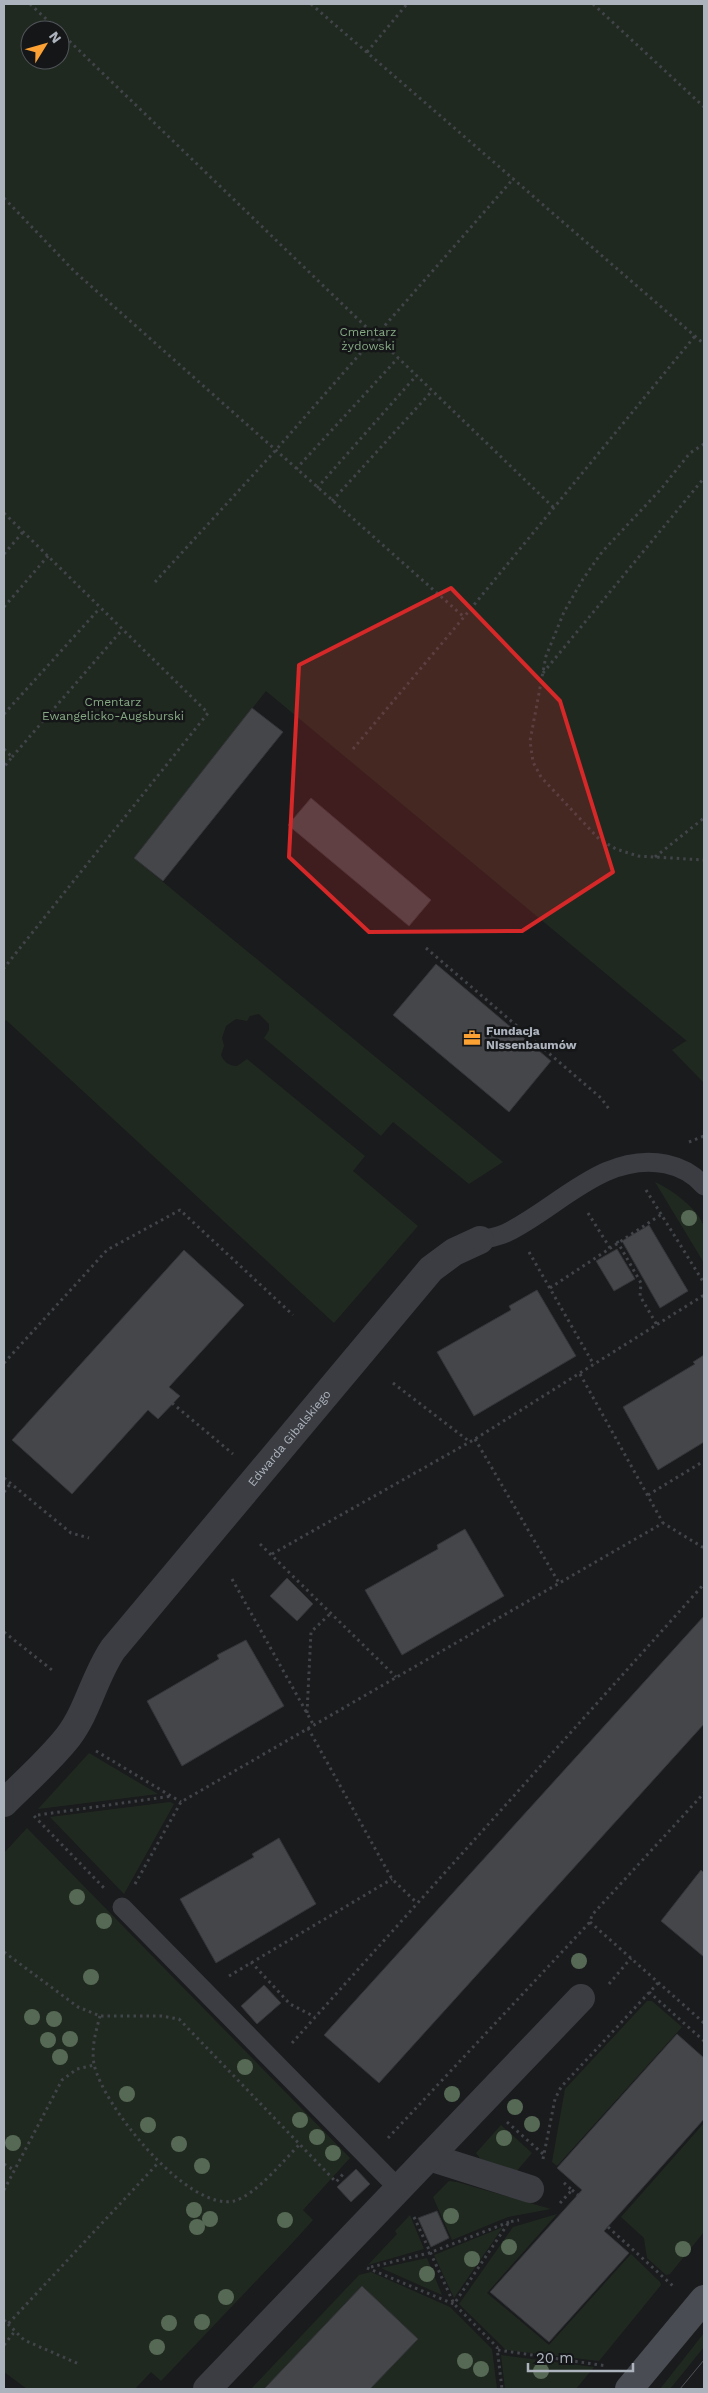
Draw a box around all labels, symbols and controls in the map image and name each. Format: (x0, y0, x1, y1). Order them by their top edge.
north arrow (20, 20, 70, 70)
text: N (46, 28, 65, 46)
park label: Cmentarz żydowski (339, 325, 397, 353)
park label: Cmentarz Ewangelicko-Augsburski (42, 695, 184, 723)
place label: Fundacja Nissenbaumów (486, 1024, 577, 1052)
office icon: Fundacja Nissenbaumów (462, 1028, 482, 1048)
street label: Edwarda Gibalskiego (245, 1387, 334, 1489)
scale bar (528, 2340, 633, 2372)
text: 20 m (536, 2349, 574, 2367)

